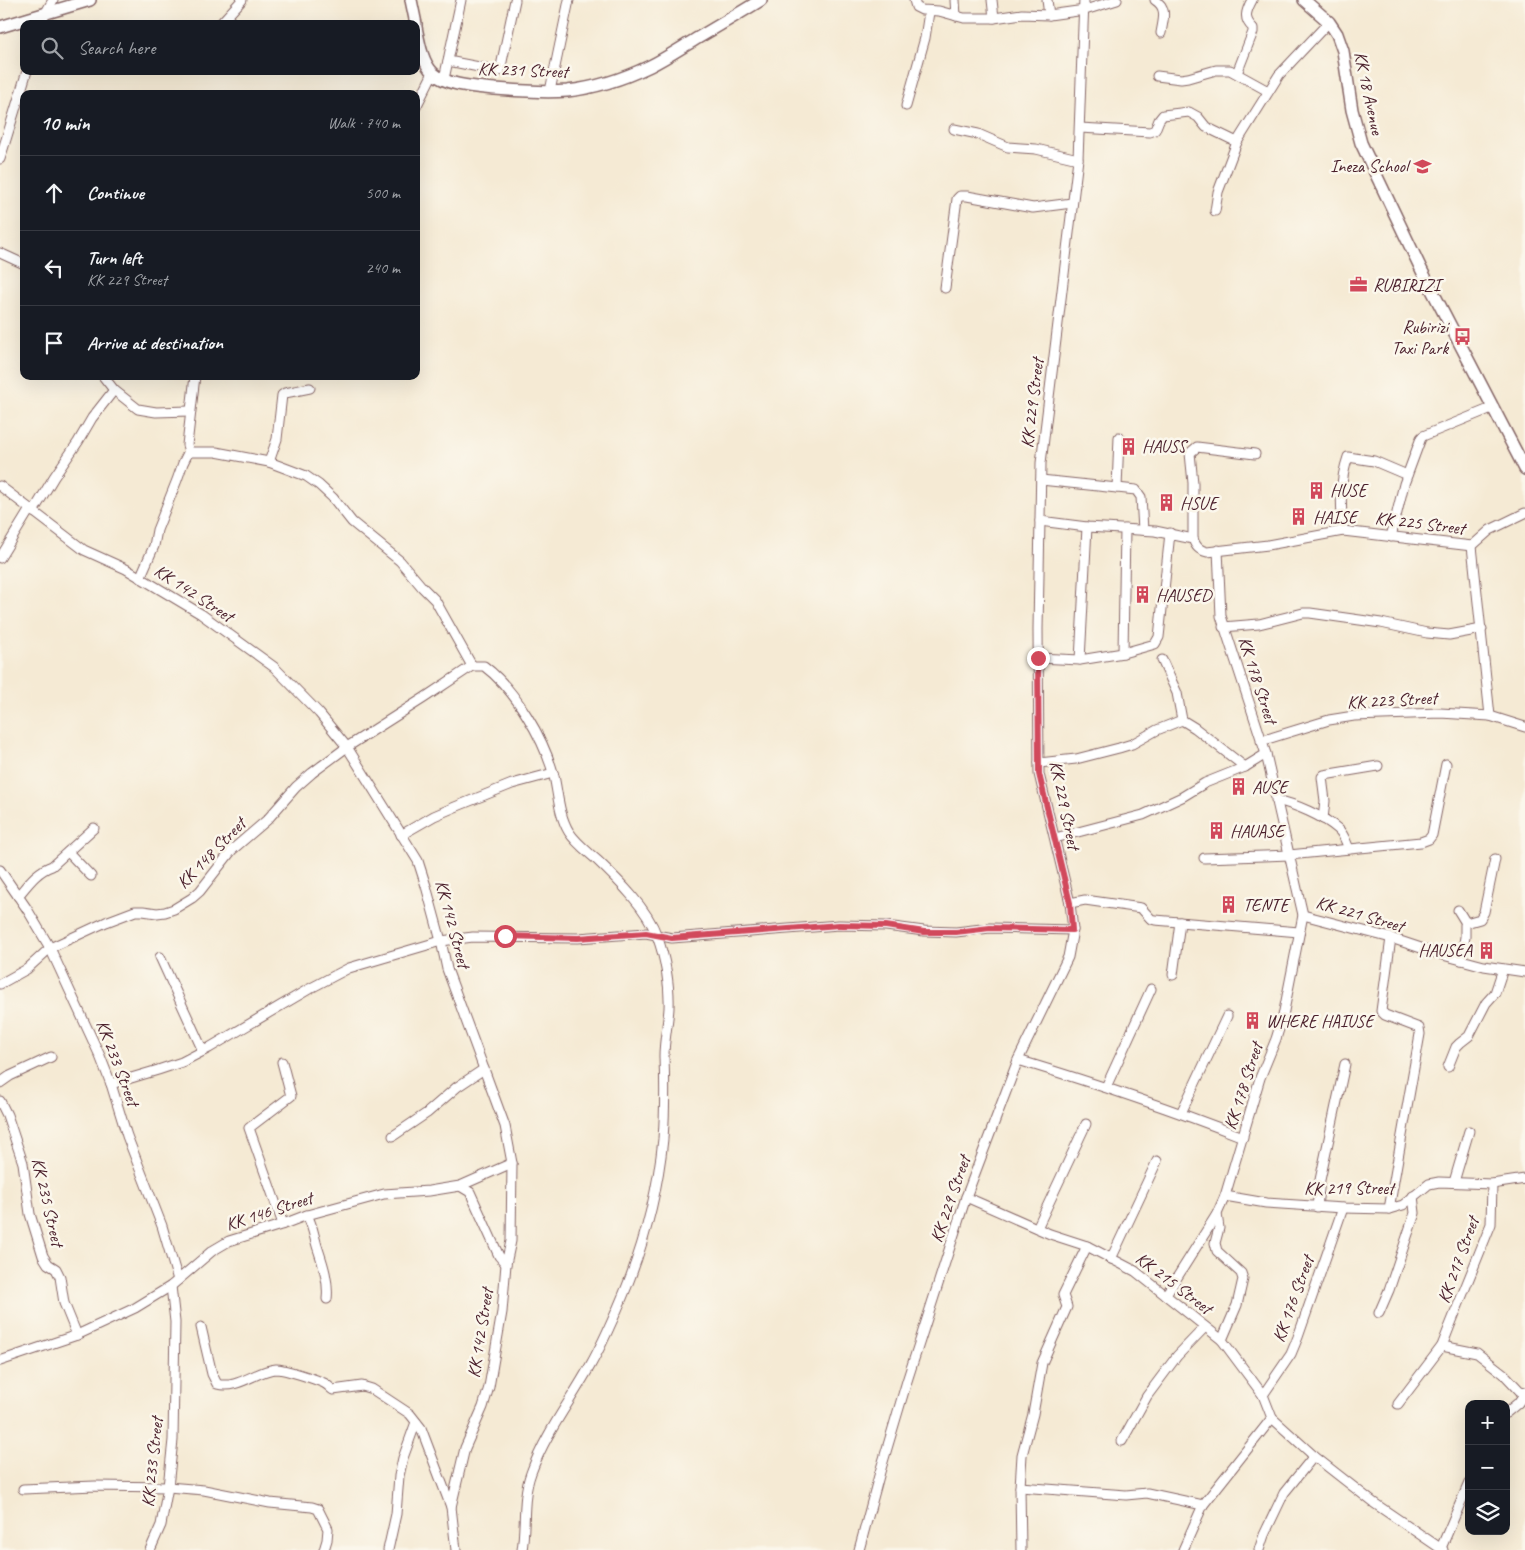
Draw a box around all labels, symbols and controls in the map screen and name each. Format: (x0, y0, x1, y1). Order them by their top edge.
search box (20, 20, 420, 75)
icon: search (38, 34, 66, 62)
text: Search here (78, 36, 155, 60)
street label: KK 18 Avenue (1349, 50, 1389, 138)
street label: KK 231 Street (478, 57, 571, 83)
text: 10 min (40, 110, 90, 136)
text: Walk · 740 m (328, 113, 400, 133)
place label: Ineza School (1330, 155, 1411, 177)
school or university icon: Ineza School (1412, 156, 1432, 176)
icon: ahead (40, 179, 68, 207)
text: Continue (87, 181, 144, 205)
text: 500 m (366, 183, 400, 203)
text: Turn left (87, 246, 142, 270)
icon: left (40, 254, 68, 282)
text: 240 m (366, 258, 400, 278)
text: KK 229 Street (87, 270, 167, 290)
place label: RUBIRIZI (1373, 274, 1444, 296)
office icon: RUBIRIZI (1349, 275, 1369, 295)
place label: Rubirizi Taxi Park (1392, 316, 1451, 359)
bus stop icon: Rubirizi Taxi Park (1452, 327, 1472, 347)
icon: arrive (40, 329, 68, 357)
text: Arrive at destination (87, 331, 223, 355)
street label: KK 229 Street (1016, 354, 1049, 449)
place label: HAUSS (1142, 435, 1189, 457)
building icon: HAUSS (1118, 436, 1138, 456)
place label: HUSE (1330, 479, 1369, 501)
building icon: HUSE (1306, 480, 1326, 500)
place label: HSUE (1180, 492, 1219, 514)
building icon: HSUE (1156, 493, 1176, 513)
place label: HAISE (1313, 506, 1359, 528)
building icon: HAISE (1289, 507, 1309, 527)
street label: KK 225 Street (1374, 507, 1469, 540)
street label: KK 142 Street (150, 559, 240, 628)
place label: HAUSED (1156, 584, 1213, 606)
building icon: HAUSED (1132, 585, 1152, 605)
street label: KK 178 Street (1234, 634, 1283, 729)
route end (1027, 647, 1050, 670)
street label: KK 223 Street (1346, 686, 1441, 713)
street label: KK 229 Street (1045, 759, 1086, 854)
place label: AUSE (1252, 776, 1290, 798)
building icon: AUSE (1228, 777, 1248, 797)
street label: KK 148 Street (172, 811, 252, 893)
place label: HAUASE (1230, 820, 1287, 842)
building icon: HAUASE (1206, 821, 1226, 841)
street label: KK 142 Street (431, 878, 476, 973)
street label: KK 221 Street (1314, 891, 1409, 938)
place label: TENTE (1243, 894, 1291, 916)
building icon: TENTE (1219, 895, 1239, 915)
route start (494, 925, 517, 948)
place label: HAUSEA (1418, 939, 1473, 961)
building icon: HAUSEA (1476, 940, 1496, 960)
place label: WHERE HAIUSE (1266, 1010, 1375, 1032)
building icon: WHERE HAIUSE (1242, 1011, 1262, 1031)
street label: KK 233 Street (92, 1017, 145, 1112)
street label: KK 178 Street (1219, 1037, 1268, 1132)
street label: KK 229 Street (925, 1150, 976, 1245)
street label: KK 235 Street (27, 1156, 70, 1251)
street label: KK 219 Street (1304, 1177, 1397, 1199)
street label: KK 146 Street (223, 1186, 318, 1235)
street label: KK 217 Street (1432, 1211, 1485, 1306)
street label: KK 215 Street (1131, 1247, 1219, 1321)
street label: KK 176 Street (1267, 1250, 1320, 1345)
street label: KK 142 Street (462, 1284, 498, 1379)
map controls (1465, 1400, 1510, 1535)
button: + (1465, 1400, 1510, 1445)
street label: KK 233 Street (136, 1413, 168, 1508)
button: − (1465, 1445, 1510, 1490)
button: layers (1465, 1490, 1510, 1535)

